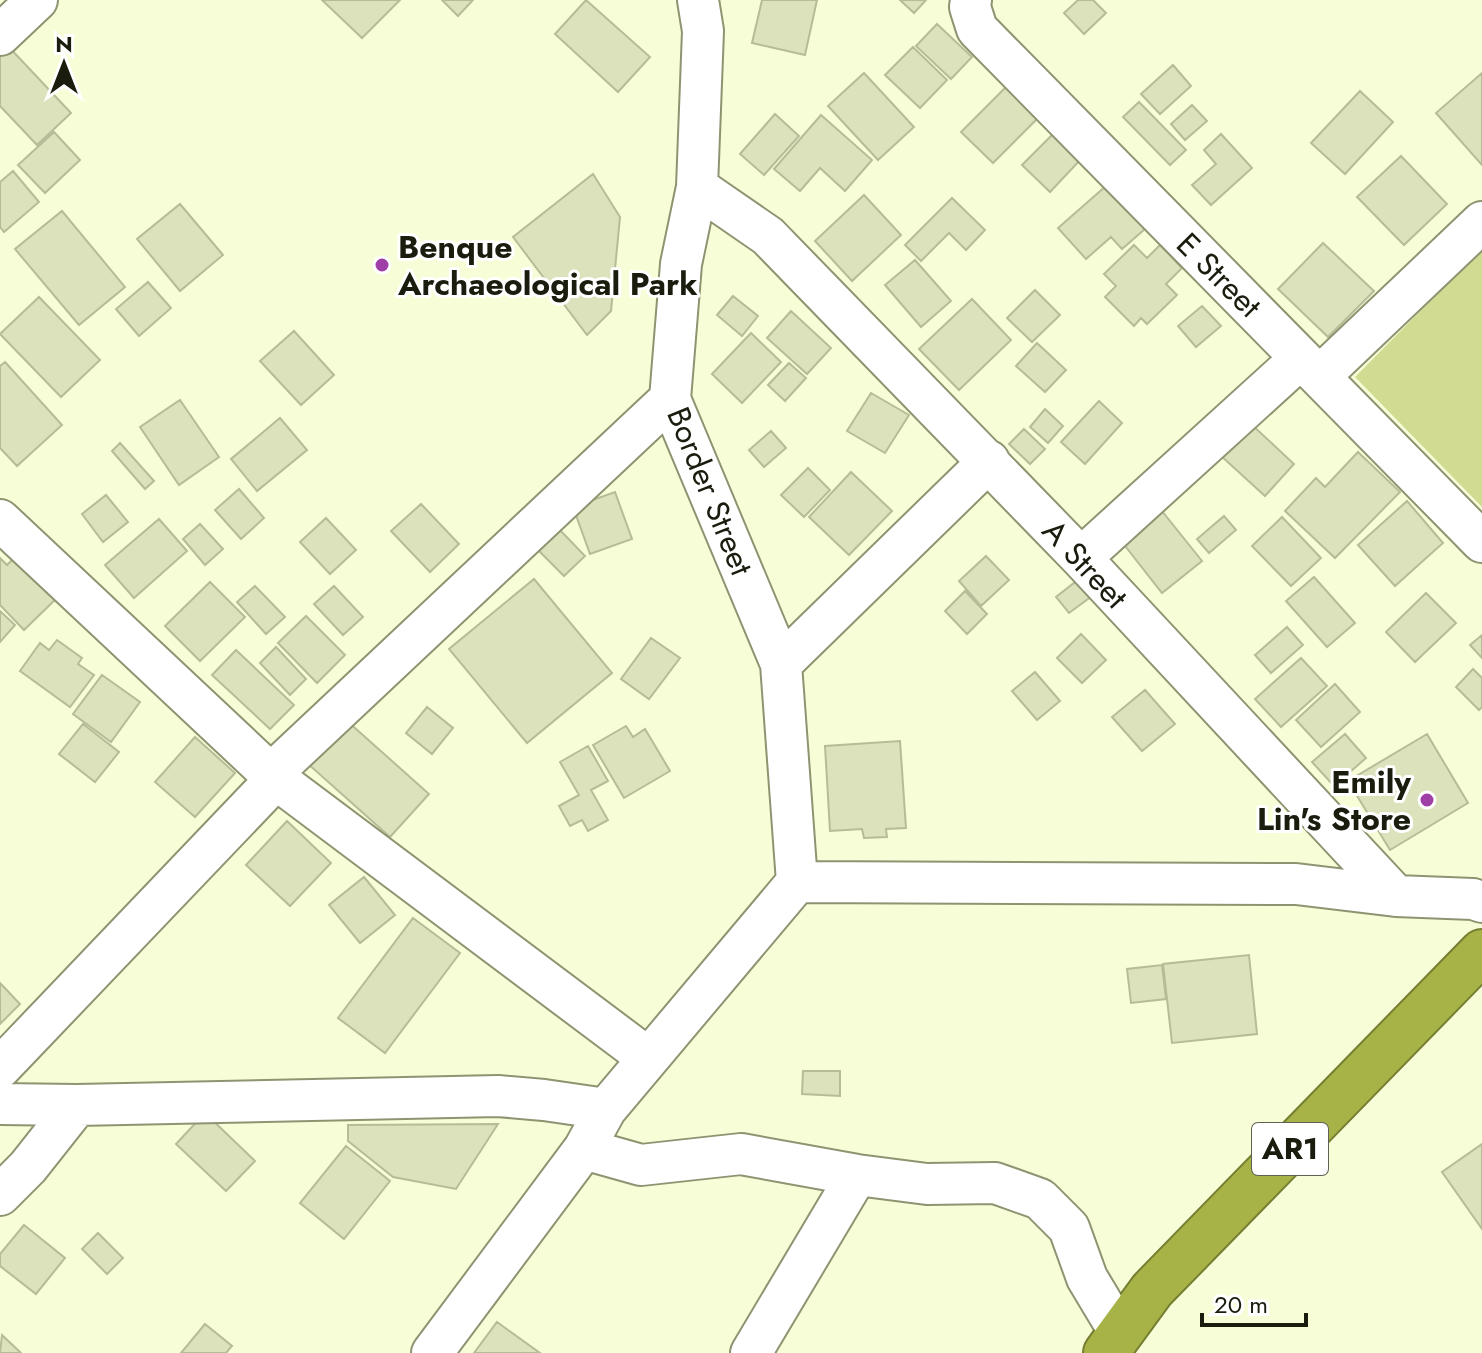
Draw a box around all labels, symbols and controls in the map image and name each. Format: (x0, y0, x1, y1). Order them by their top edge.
north arrow (24, 24, 104, 104)
text: N (55, 28, 73, 60)
street label: E Street (1166, 222, 1272, 328)
place label: Benque Archaeological Park (397, 224, 698, 307)
marker: Benque Archaeological Park (373, 256, 391, 274)
street label: Border Street (655, 400, 765, 582)
street label: A Street (1032, 509, 1139, 619)
place label: Emily Lin's Store (1257, 759, 1411, 842)
marker: Emily Lin's Store (1418, 791, 1436, 809)
road number: AR1 (1252, 1123, 1328, 1175)
scale bar (1202, 1277, 1306, 1327)
text: 20 m (1214, 1287, 1268, 1322)

